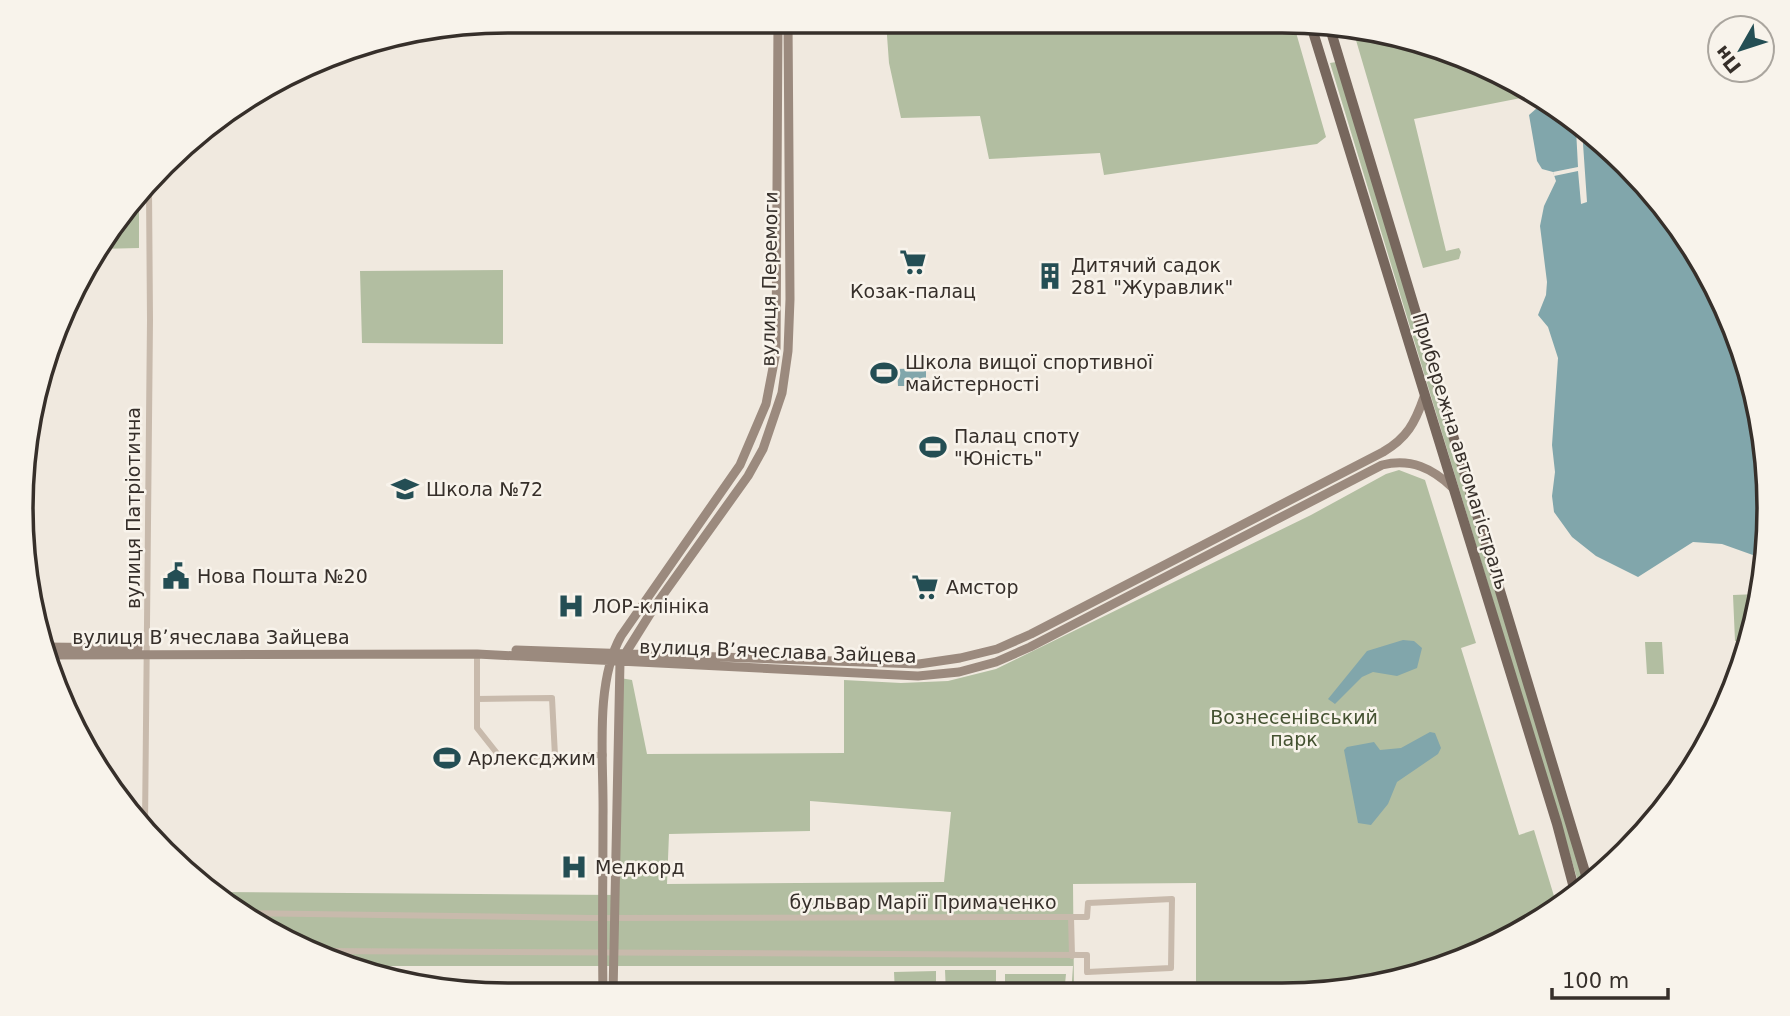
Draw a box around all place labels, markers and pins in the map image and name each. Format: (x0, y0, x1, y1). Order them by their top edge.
supermarket icon: Козак-палац (898, 247, 928, 277)
place label: Дитячий садок 281 "Журавлик" (1071, 254, 1233, 298)
building icon: Дитячий садок 281 "Журавлик" (1035, 261, 1065, 291)
place label: Козак-палац (850, 280, 976, 302)
place label: Школа вищої спортивної майстерності (905, 351, 1154, 395)
sports icon: Школа вищої спортивної майстерності (869, 358, 899, 388)
place label: Палац споту "Юність" (954, 425, 1080, 469)
sports icon: Палац споту "Юність" (918, 432, 948, 462)
school or university icon: Школа №72 (390, 474, 420, 504)
place label: Школа №72 (426, 478, 543, 500)
public building icon: Нова Пошта №20 (161, 561, 191, 591)
place label: Нова Пошта №20 (197, 565, 368, 587)
supermarket icon: Амстор (910, 572, 940, 602)
place label: Амстор (946, 576, 1019, 598)
hospital icon: ЛОР-клініка (556, 591, 586, 621)
place label: ЛОР-клініка (592, 595, 709, 617)
sports icon: Арлексджим (432, 743, 462, 773)
place label: Арлексджим (468, 747, 596, 769)
hospital icon: Медкорд (559, 852, 589, 882)
place label: Медкорд (595, 856, 685, 878)

